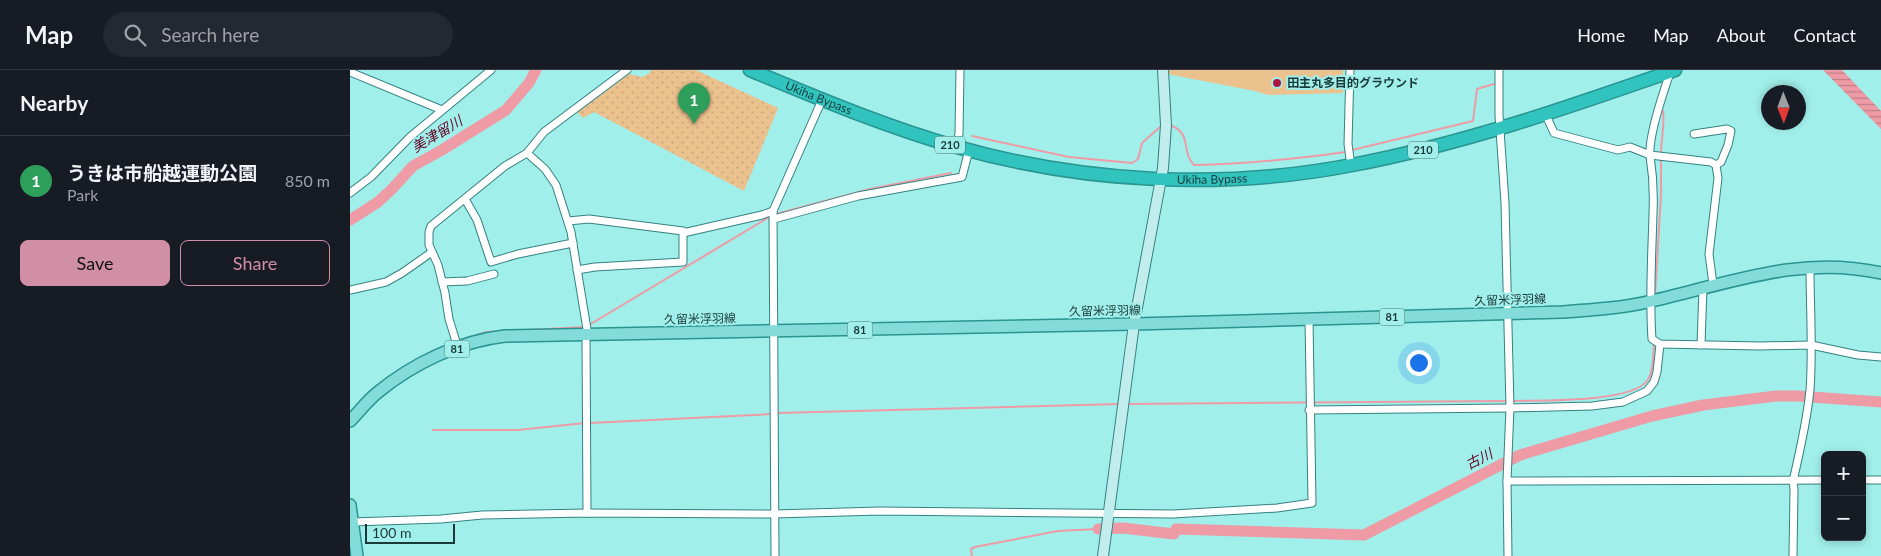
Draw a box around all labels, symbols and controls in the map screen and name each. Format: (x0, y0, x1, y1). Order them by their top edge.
search box (103, 12, 453, 57)
text: Map (25, 20, 73, 49)
icon: search (121, 21, 149, 49)
text: Search here (161, 23, 259, 46)
text: Home (1577, 24, 1625, 46)
text: Map (1653, 24, 1689, 46)
text: About (1717, 24, 1766, 46)
text: Contact (1794, 24, 1856, 46)
place label: 田主丸多目的グラウンド (1287, 75, 1419, 90)
street label: Ukiha Bypass (783, 77, 854, 118)
marker: 田主丸多目的グラウンド (1271, 77, 1283, 89)
pin: 1 (678, 83, 710, 124)
north arrow (1761, 85, 1806, 130)
text: Nearby (20, 90, 88, 115)
water label: 美津留川 (408, 111, 467, 155)
road number: 210 (935, 136, 965, 154)
road number: 210 (1408, 142, 1438, 158)
text: うきは市船越運動公園 (67, 161, 257, 184)
street label: Ukiha Bypass (1177, 170, 1248, 187)
text: 1 (31, 171, 41, 190)
text: 850 m (285, 171, 330, 190)
text: Park (67, 185, 98, 204)
button: Save (20, 240, 170, 286)
button: Share (180, 240, 330, 286)
street label: 久留米浮羽線 (1474, 291, 1546, 308)
street label: 久留米浮羽線 (1069, 302, 1141, 319)
road number: 81 (1380, 308, 1404, 326)
street label: 久留米浮羽線 (664, 310, 736, 327)
road number: 81 (848, 322, 872, 338)
road number: 81 (444, 340, 470, 358)
your location (1406, 350, 1432, 376)
water label: 古川 (1462, 444, 1497, 472)
map controls (1821, 451, 1866, 541)
button: + (1821, 451, 1866, 496)
button: − (1821, 496, 1866, 541)
scale bar (365, 521, 455, 544)
text: 100 m (372, 524, 411, 541)

